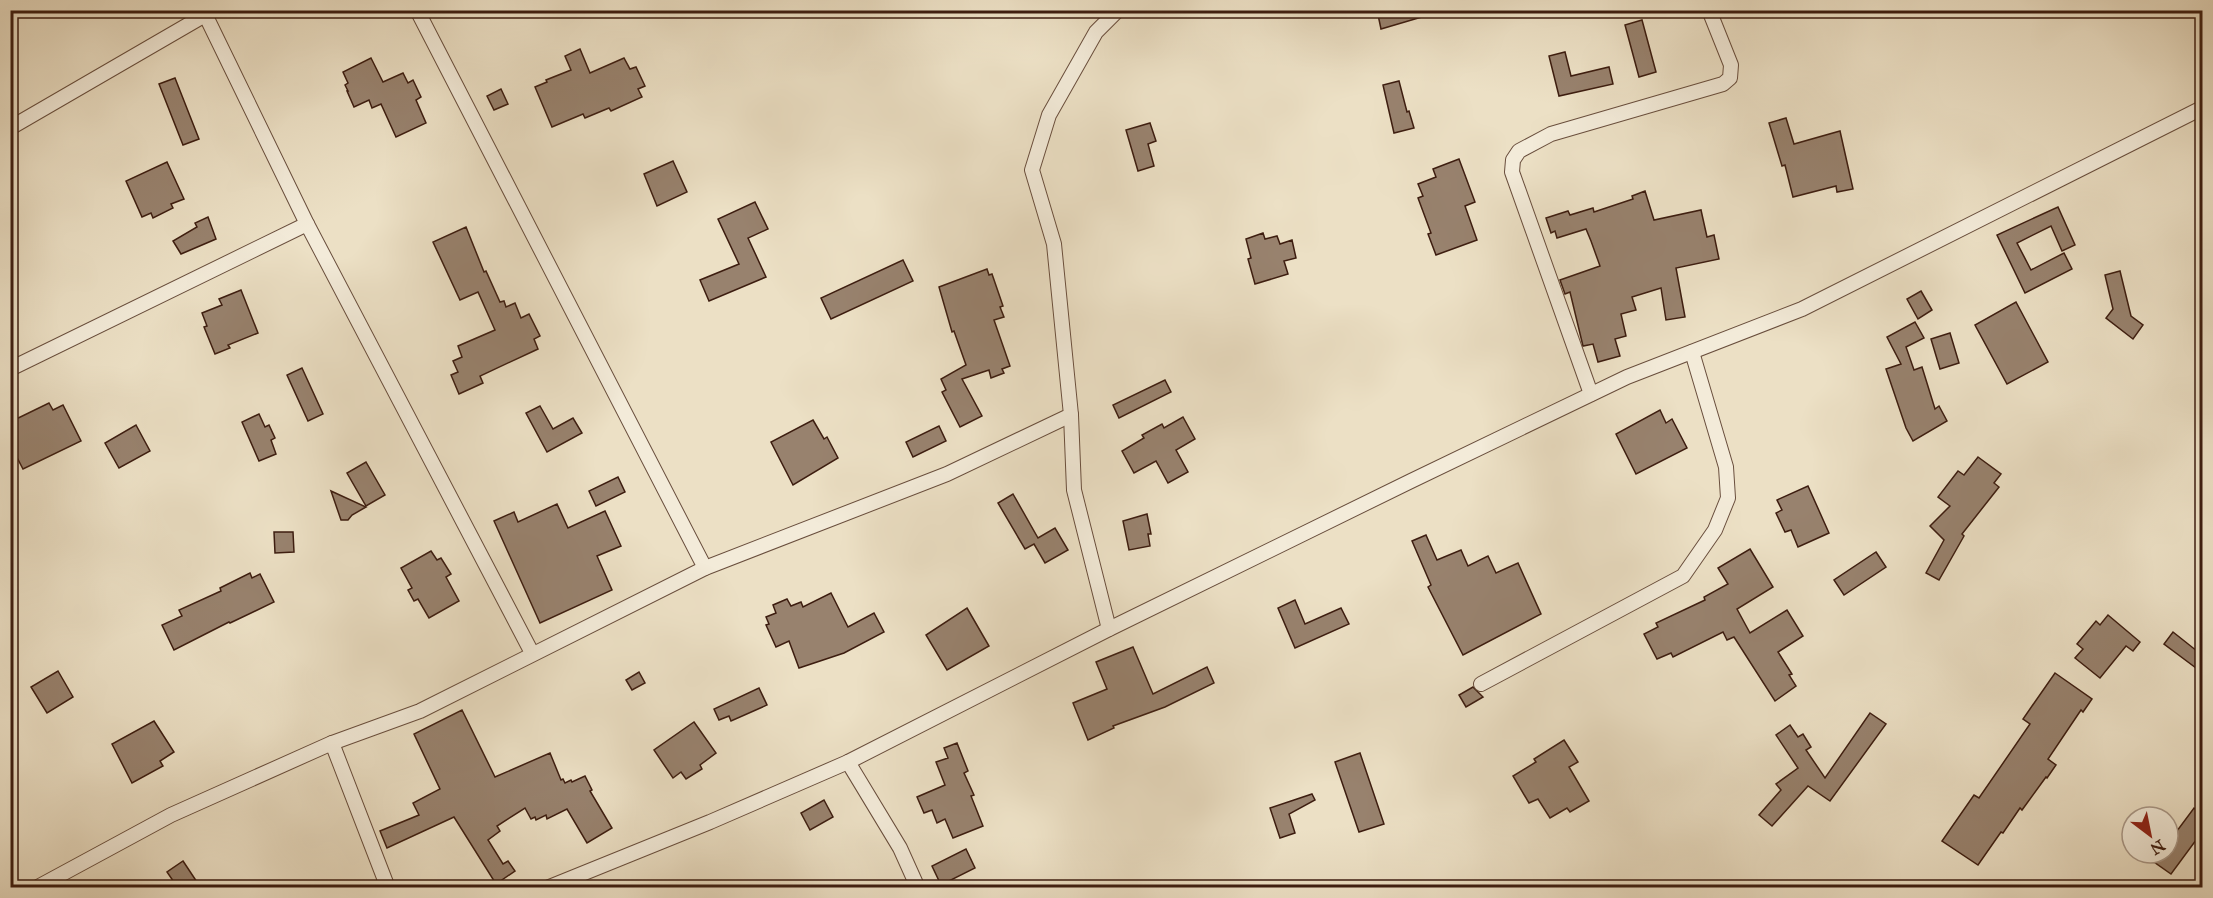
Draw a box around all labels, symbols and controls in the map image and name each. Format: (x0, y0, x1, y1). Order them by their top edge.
north arrow (2120, 805, 2180, 865)
text: N (2147, 836, 2168, 859)

